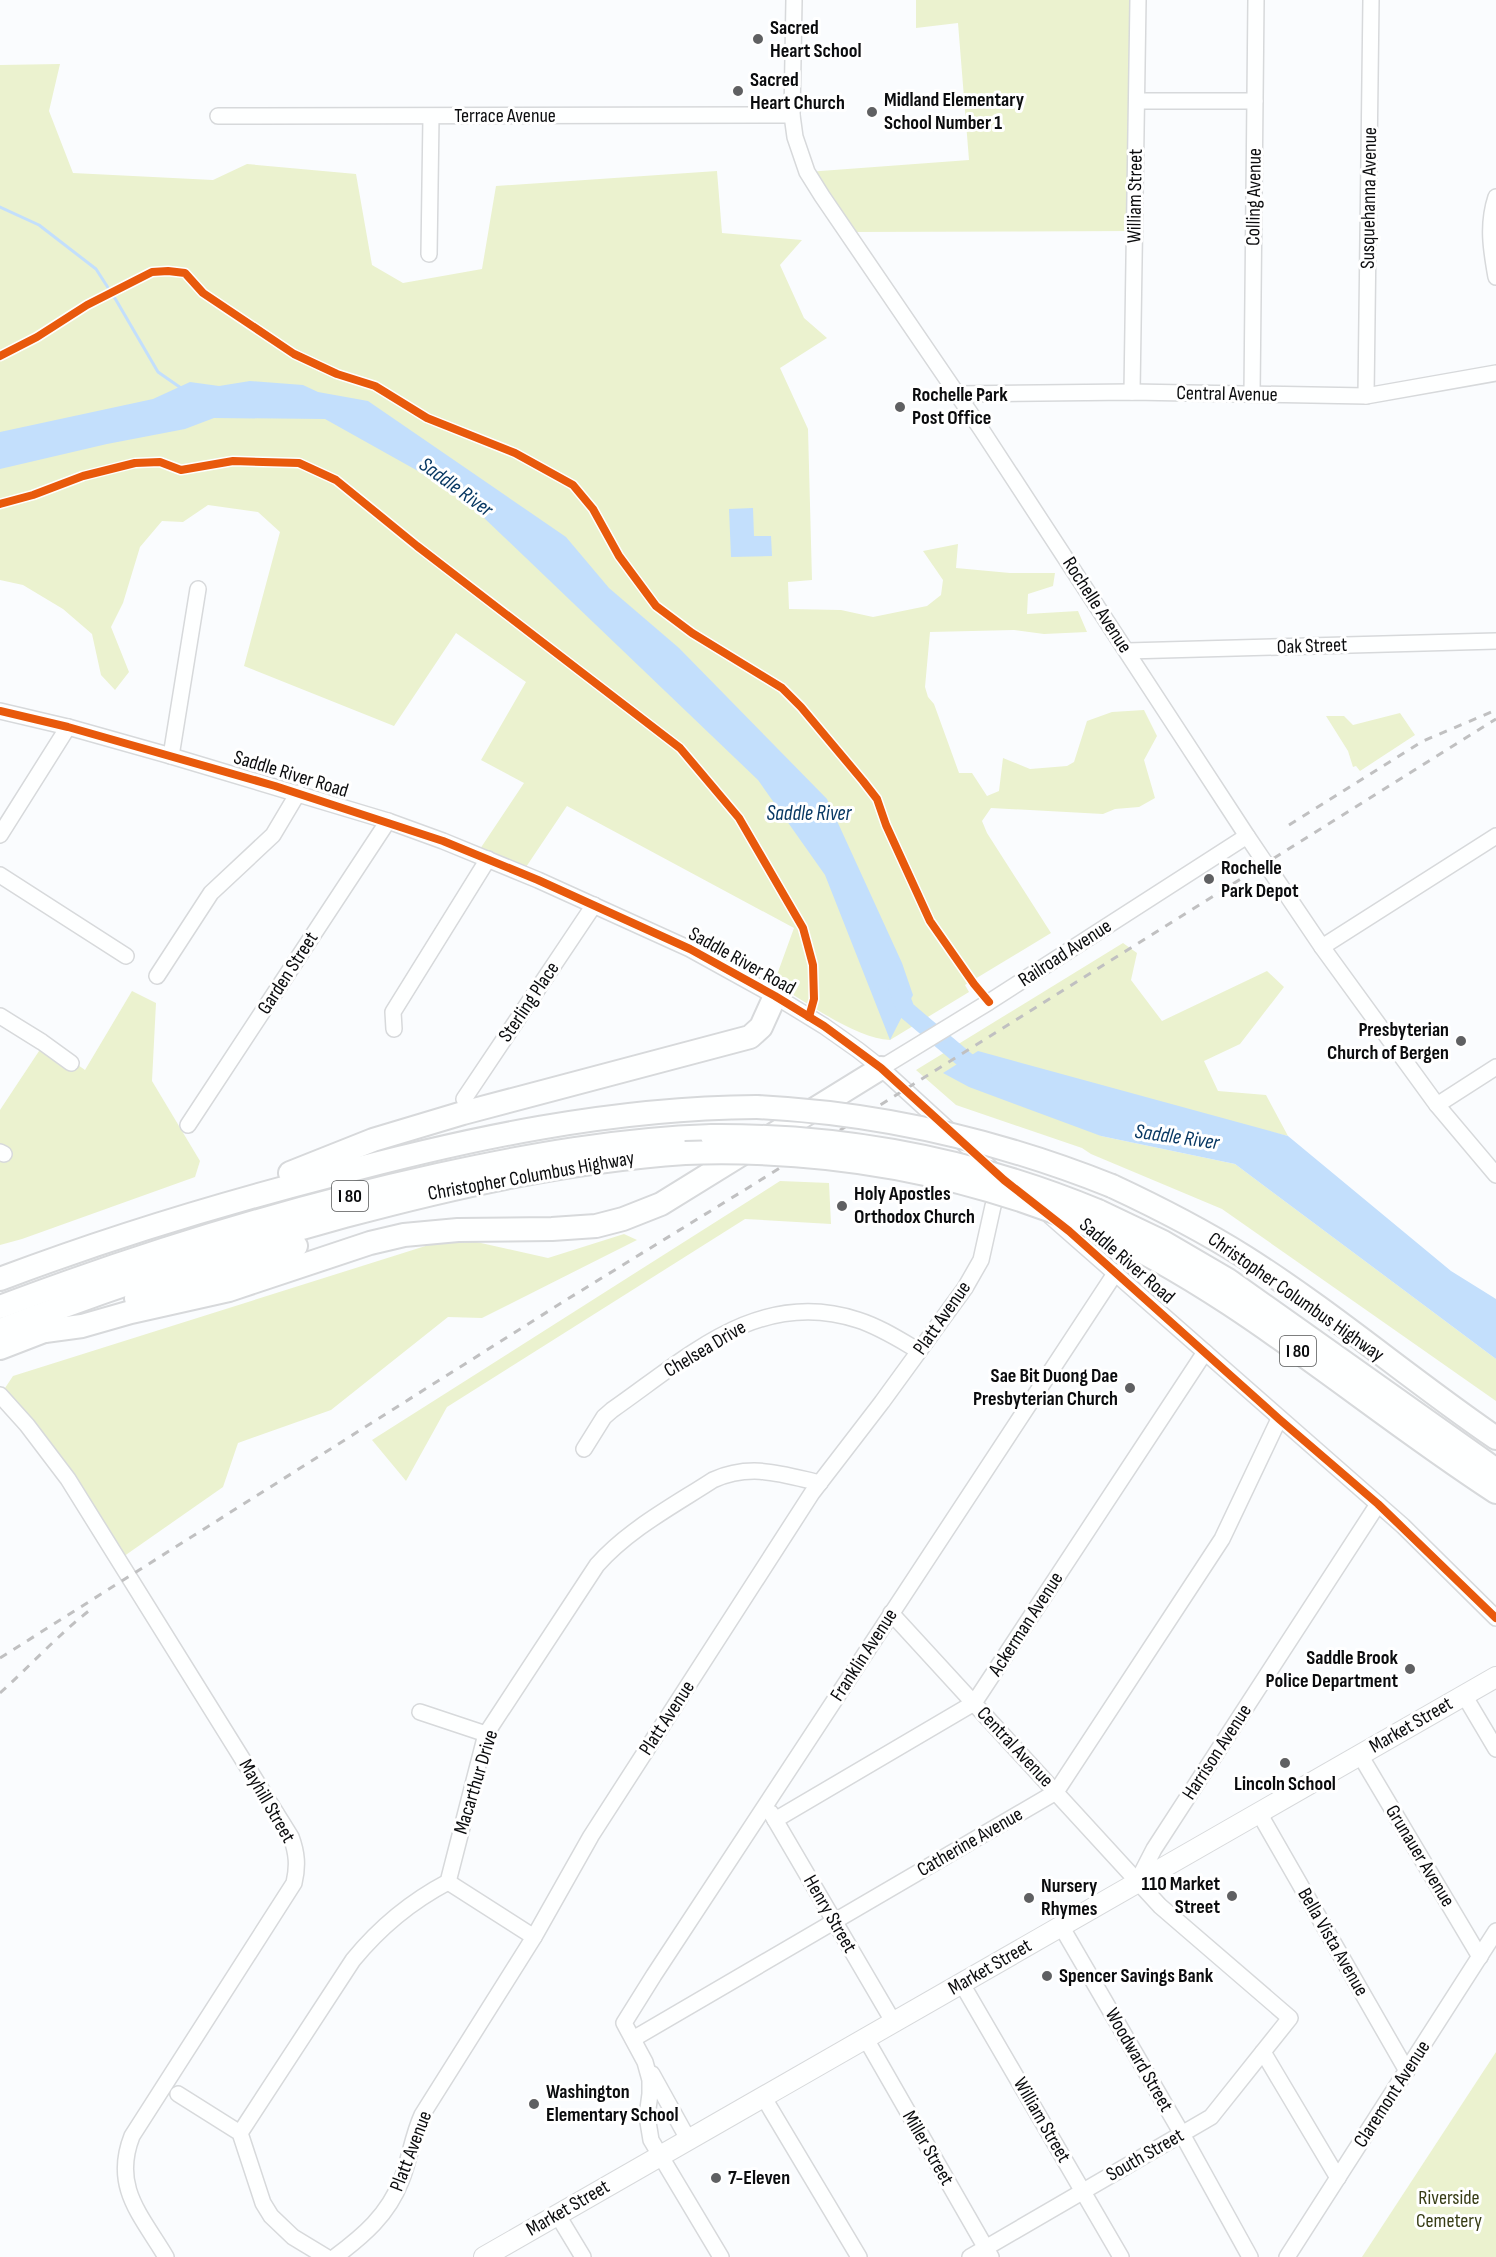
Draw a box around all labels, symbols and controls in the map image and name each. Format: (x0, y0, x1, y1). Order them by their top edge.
place label: Sacred Heart School (770, 16, 861, 63)
marker: Sacred Heart School (751, 32, 765, 46)
place label: Sacred Heart Church (750, 68, 845, 115)
marker: Sacred Heart Church (731, 84, 745, 98)
place label: Midland Elementary School Number 1 (884, 88, 1025, 135)
street label: Terrace Avenue (454, 104, 556, 128)
marker: Midland Elementary School Number 1 (865, 105, 879, 119)
street label: Susquehanna Avenue (1356, 127, 1382, 269)
street label: Colling Avenue (1241, 148, 1267, 246)
street label: William Street (1122, 149, 1148, 243)
street label: Central Avenue (1176, 381, 1278, 407)
place label: Rochelle Park Post Office (912, 383, 1008, 430)
marker: Rochelle Park Post Office (893, 400, 907, 414)
water label: Saddle River (414, 452, 499, 523)
street label: Rochelle Avenue (1057, 553, 1137, 657)
street label: Oak Street (1276, 633, 1348, 659)
street label: Saddle River Road (231, 745, 351, 803)
water label: Saddle River (767, 801, 853, 826)
place label: Rochelle Park Depot (1221, 856, 1299, 903)
marker: Rochelle Park Depot (1202, 872, 1216, 886)
street label: Railroad Avenue (1014, 914, 1116, 992)
street label: Saddle River Road (684, 922, 800, 1000)
street label: Garden Street (253, 927, 323, 1019)
street label: Sterling Place (493, 957, 565, 1047)
place label: Presbyterian Church of Bergen (1327, 1018, 1449, 1065)
marker: Presbyterian Church of Bergen (1454, 1034, 1468, 1048)
water label: Saddle River (1133, 1119, 1222, 1155)
street label: Christopher Columbus Highway (426, 1146, 636, 1206)
road number: I 80 (332, 1181, 368, 1211)
place label: Holy Apostles Orthodox Church (854, 1182, 975, 1229)
marker: Holy Apostles Orthodox Church (835, 1199, 849, 1213)
street label: Saddle River Road (1074, 1213, 1180, 1309)
street label: Christopher Columbus Highway (1203, 1227, 1389, 1367)
street label: Platt Avenue (908, 1277, 976, 1359)
street label: Chelsea Drive (660, 1315, 750, 1383)
road number: I 80 (1280, 1336, 1316, 1366)
place label: Sae Bit Duong Dae Presbyterian Church (973, 1364, 1118, 1411)
marker: Sae Bit Duong Dae Presbyterian Church (1123, 1381, 1137, 1395)
street label: Ackerman Avenue (983, 1568, 1069, 1681)
street label: Franklin Avenue (825, 1604, 903, 1706)
place label: Saddle Brook Police Department (1266, 1646, 1399, 1693)
marker: Saddle Brook Police Department (1403, 1662, 1417, 1676)
street label: Platt Avenue (634, 1676, 700, 1760)
street label: Market Street (1365, 1692, 1457, 1758)
street label: Harrison Avenue (1177, 1700, 1257, 1804)
street label: Central Avenue (972, 1702, 1058, 1792)
street label: Macarthur Drive (449, 1727, 503, 1837)
street label: Mayhill Street (234, 1755, 300, 1847)
marker: Lincoln School (1278, 1756, 1292, 1770)
place label: Lincoln School (1234, 1772, 1336, 1796)
street label: Grunauer Avenue (1380, 1801, 1460, 1911)
street label: Catherine Avenue (913, 1802, 1027, 1882)
street label: Henry Street (798, 1871, 862, 1957)
place label: 110 Market Street (1142, 1872, 1220, 1919)
place label: Nursery Rhymes (1041, 1874, 1098, 1921)
street label: Bella Vista Avenue (1292, 1884, 1374, 2000)
marker: 110 Market Street (1225, 1889, 1239, 1903)
marker: Nursery Rhymes (1022, 1891, 1036, 1905)
street label: Market Street (944, 1934, 1036, 2000)
place label: Spencer Savings Bank (1059, 1964, 1214, 1988)
marker: Spencer Savings Bank (1040, 1969, 1054, 1983)
street label: Woodward Street (1100, 2004, 1178, 2116)
street label: Claremont Avenue (1349, 2036, 1435, 2152)
street label: William Street (1008, 2073, 1076, 2167)
place label: Washington Elementary School (546, 2080, 679, 2127)
marker: Washington Elementary School (527, 2097, 541, 2111)
street label: Miller Street (897, 2106, 959, 2190)
street label: Platt Avenue (385, 2107, 437, 2195)
street label: South Street (1102, 2123, 1188, 2187)
place label: 7-Eleven (728, 2166, 790, 2190)
marker: 7-Eleven (709, 2171, 723, 2185)
street label: Market Street (522, 2175, 614, 2241)
park label: Riverside Cemetery (1416, 2186, 1482, 2233)

